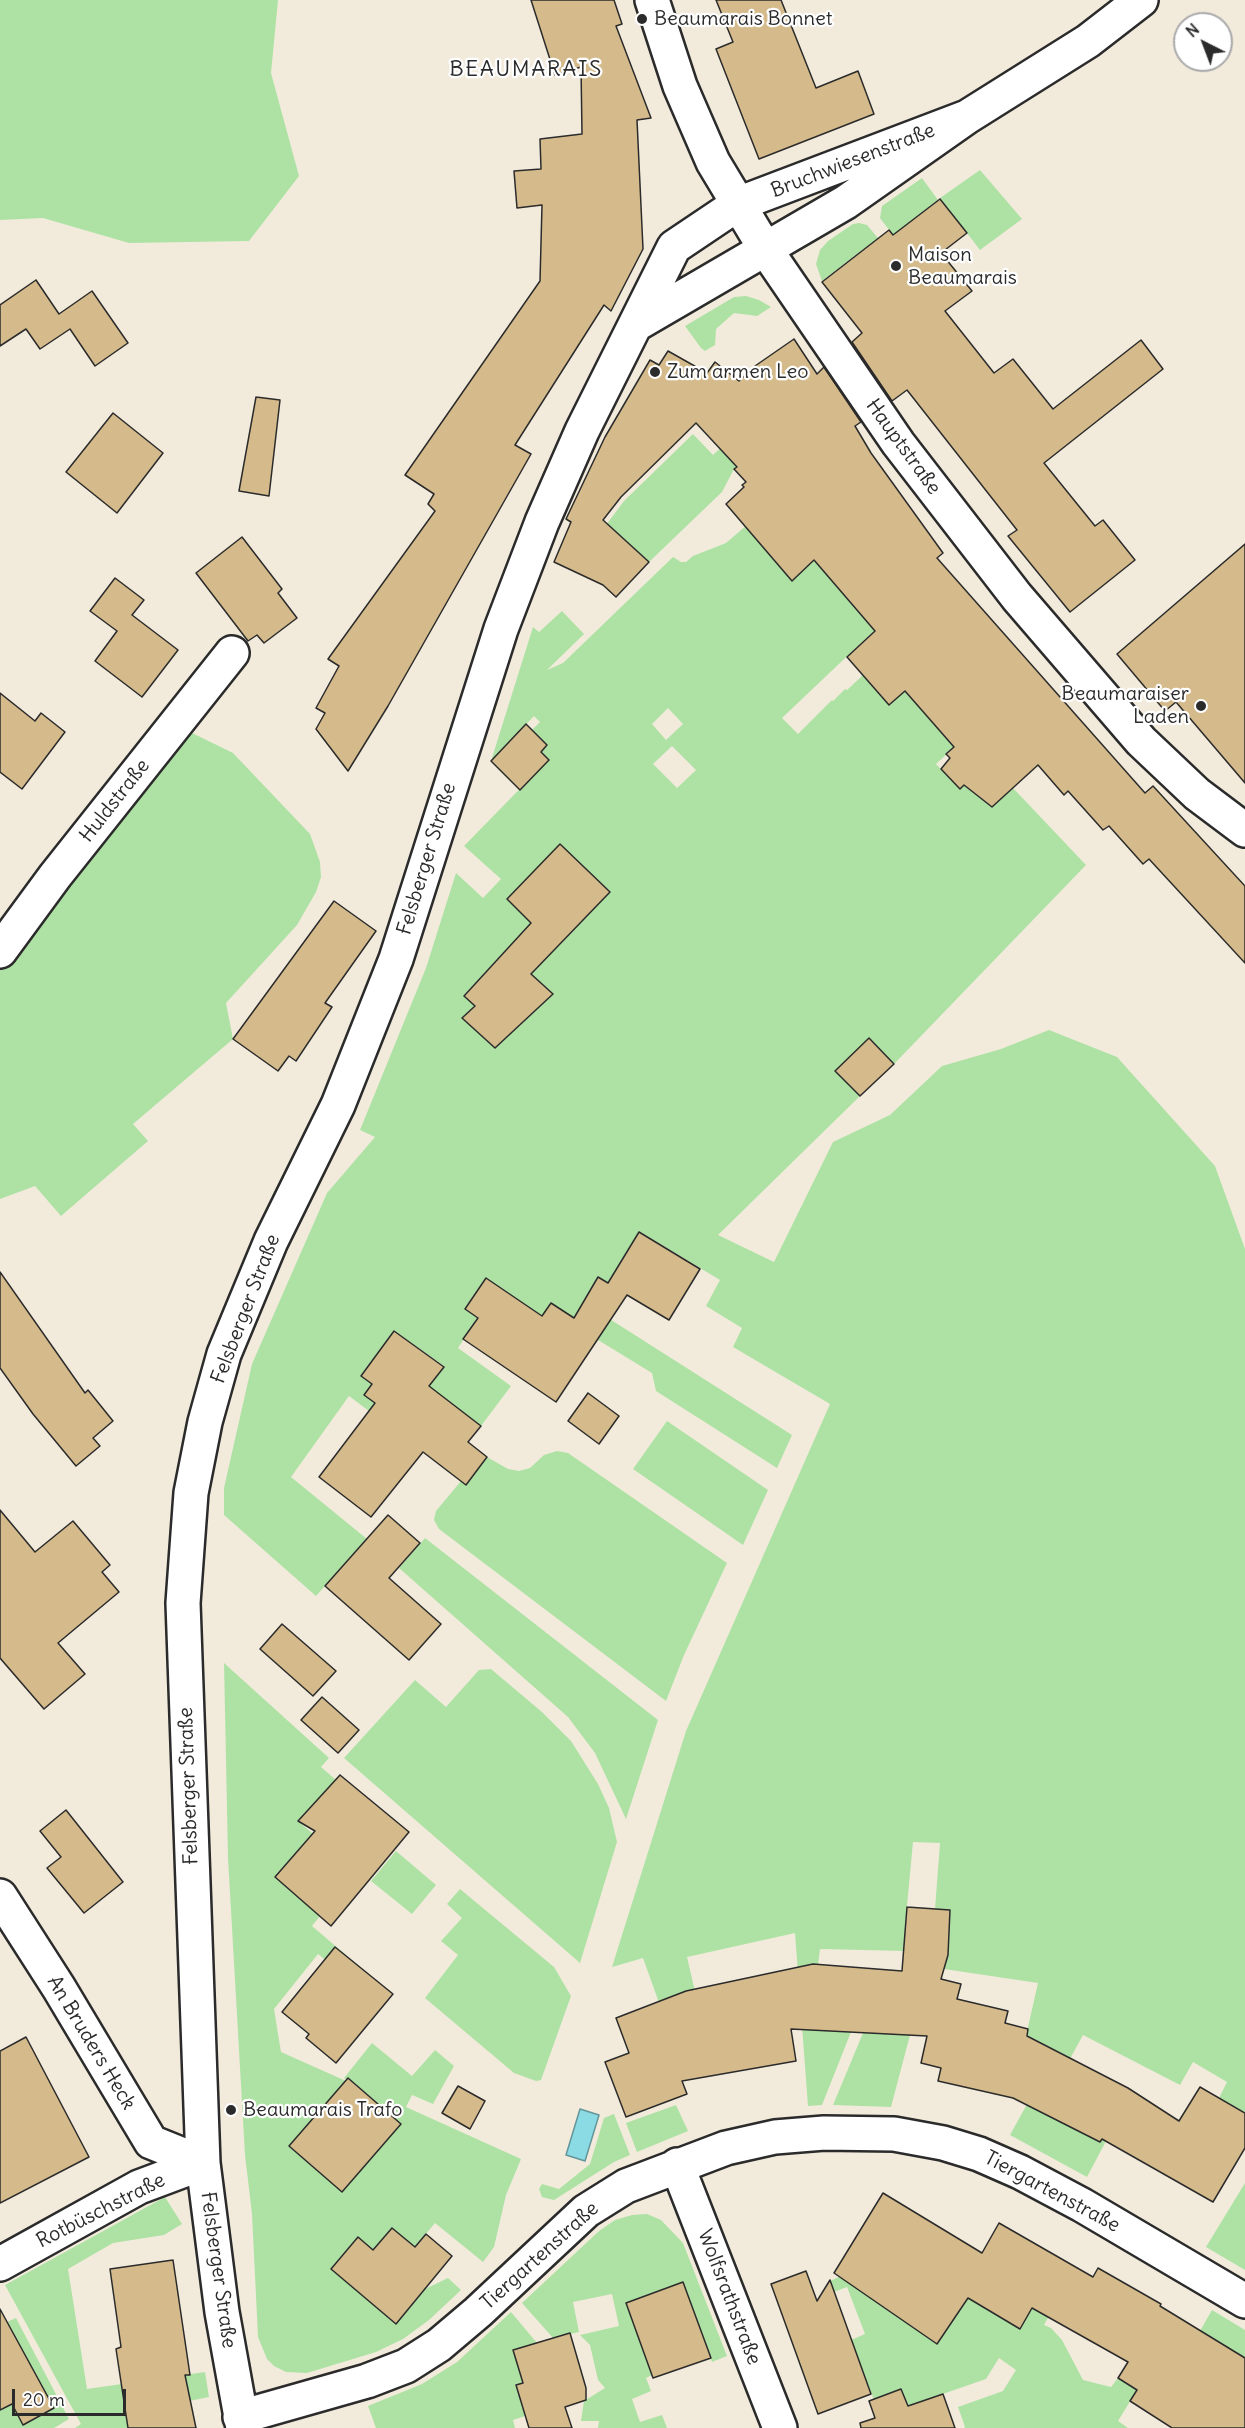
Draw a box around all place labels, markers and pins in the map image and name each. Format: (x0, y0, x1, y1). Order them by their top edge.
place label: Beaumarais Bonnet (654, 7, 833, 31)
marker: Beaumarais Bonnet (635, 12, 649, 26)
place label: Maison Beaumarais (908, 243, 1017, 290)
marker: Maison Beaumarais (889, 259, 903, 273)
place label: Zum armen Leo (667, 360, 808, 384)
marker: Zum armen Leo (648, 365, 662, 379)
place label: Beaumaraiser Laden (1061, 682, 1189, 729)
marker: Beaumaraiser Laden (1194, 699, 1208, 713)
place label: Beaumarais Trafo (243, 2098, 403, 2122)
marker: Beaumarais Trafo (224, 2103, 238, 2117)

